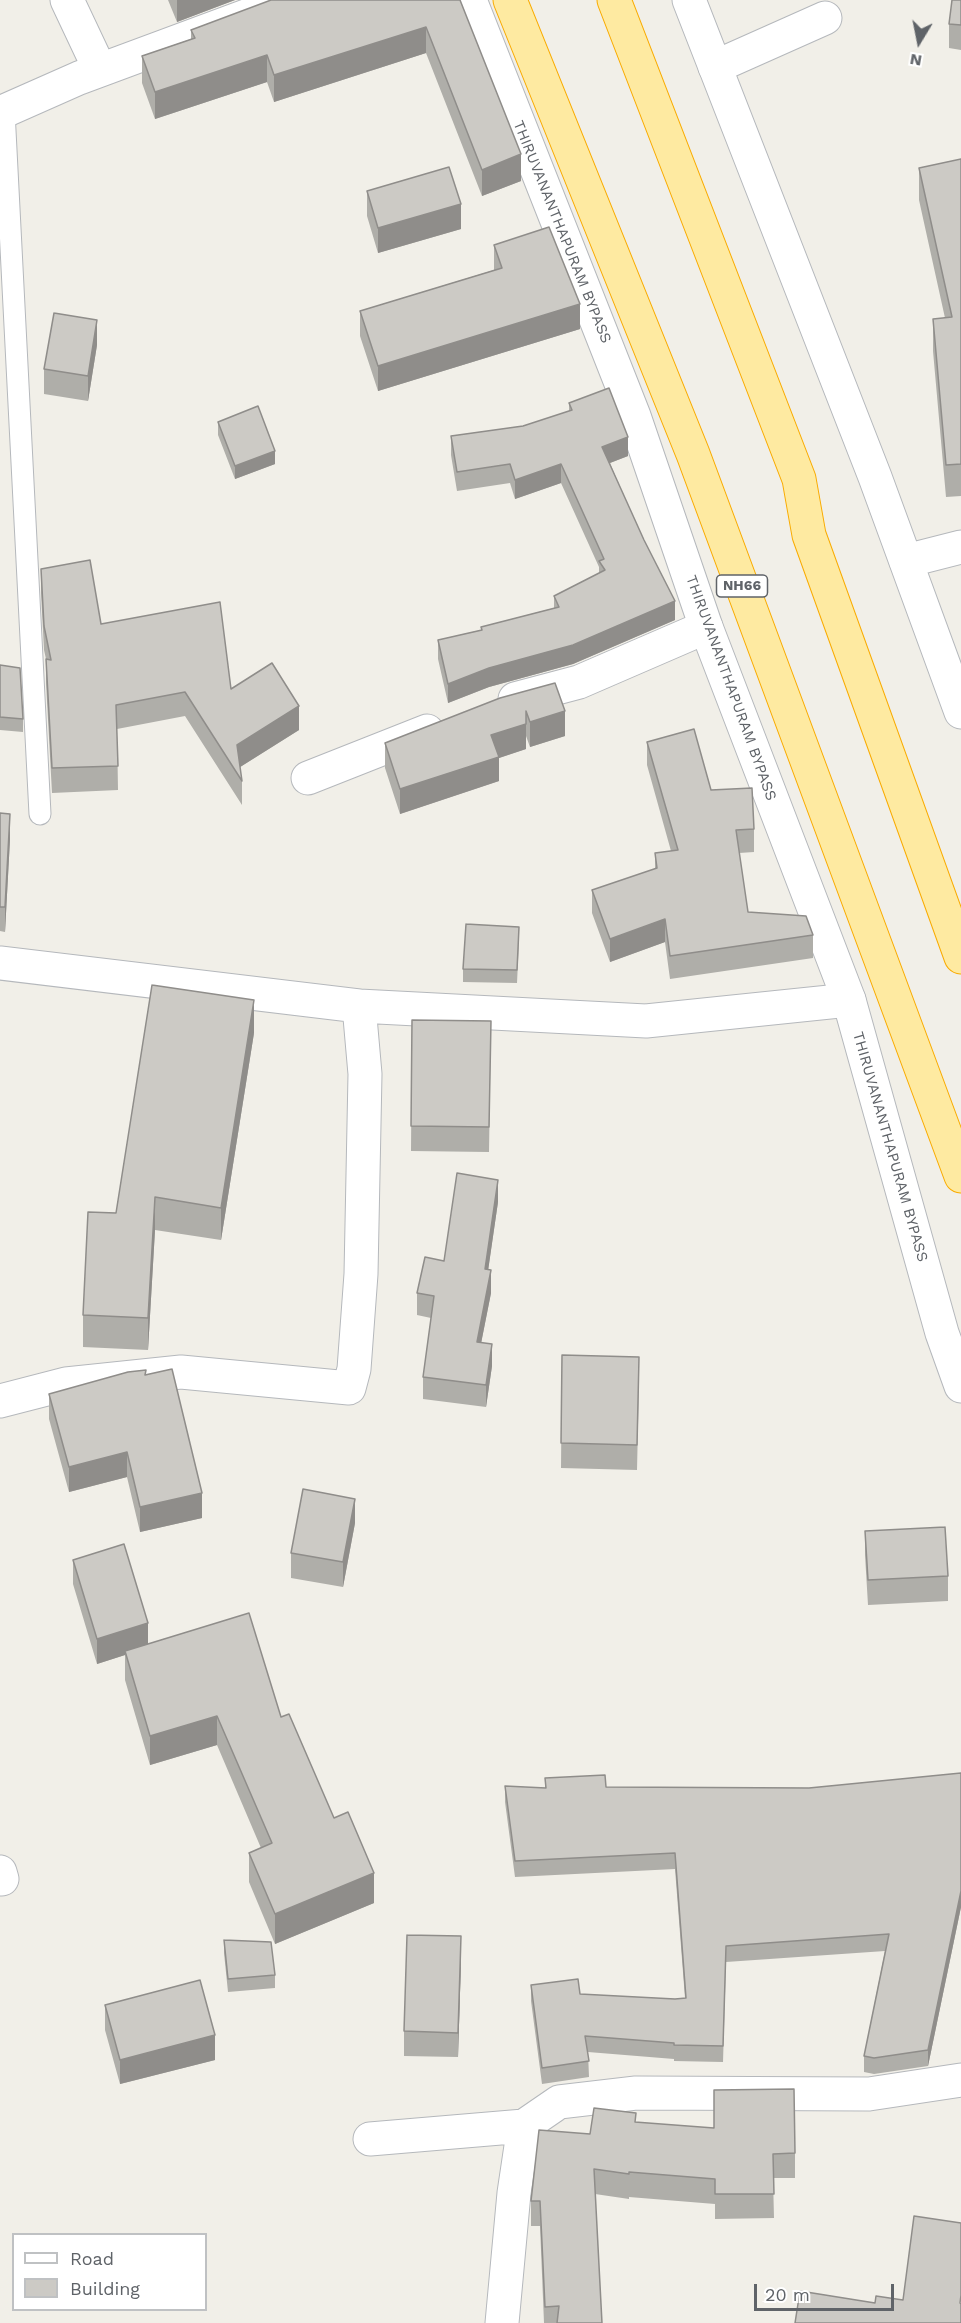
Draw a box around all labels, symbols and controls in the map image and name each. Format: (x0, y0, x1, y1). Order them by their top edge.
north arrow (889, 12, 949, 72)
text: N (908, 50, 923, 71)
street label: THIRUVANANTHAPURAM BYPASS (509, 118, 615, 346)
street label: THIRUVANANTHAPURAM BYPASS (682, 573, 780, 803)
road number: NH66 (716, 575, 768, 597)
street label: THIRUVANANTHAPURAM BYPASS (848, 1030, 932, 1264)
legend (12, 2233, 207, 2311)
text: Road (70, 2248, 114, 2269)
scale bar (757, 2272, 896, 2310)
text: Building (70, 2278, 140, 2299)
text: 20 m (765, 2284, 810, 2305)

